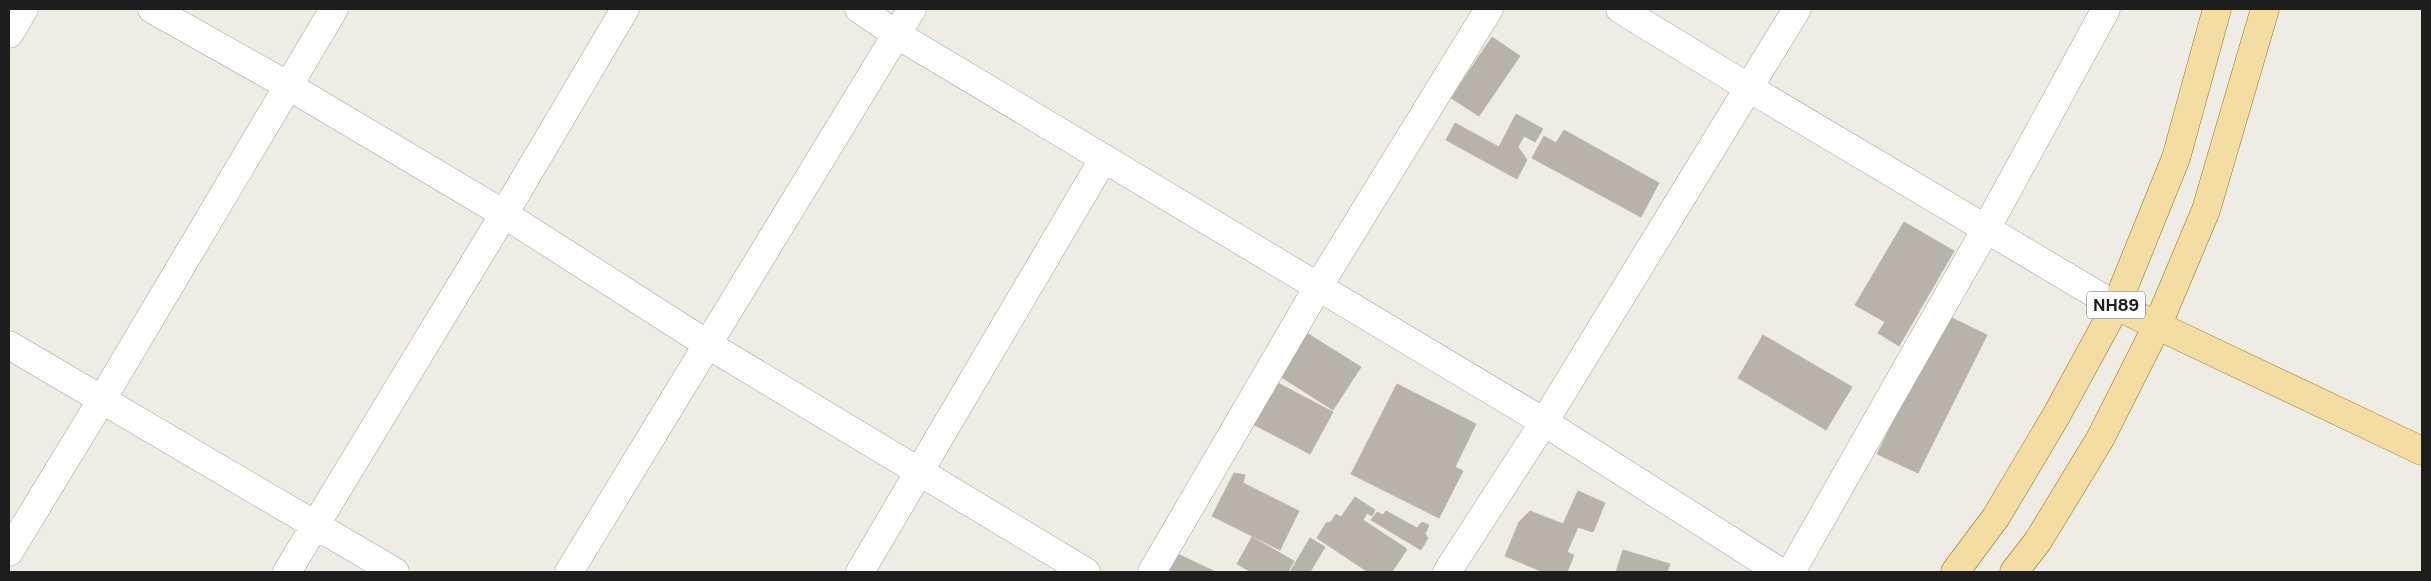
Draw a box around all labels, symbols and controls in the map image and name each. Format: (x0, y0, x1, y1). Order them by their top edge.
road number: NH89 (2087, 292, 2145, 318)

